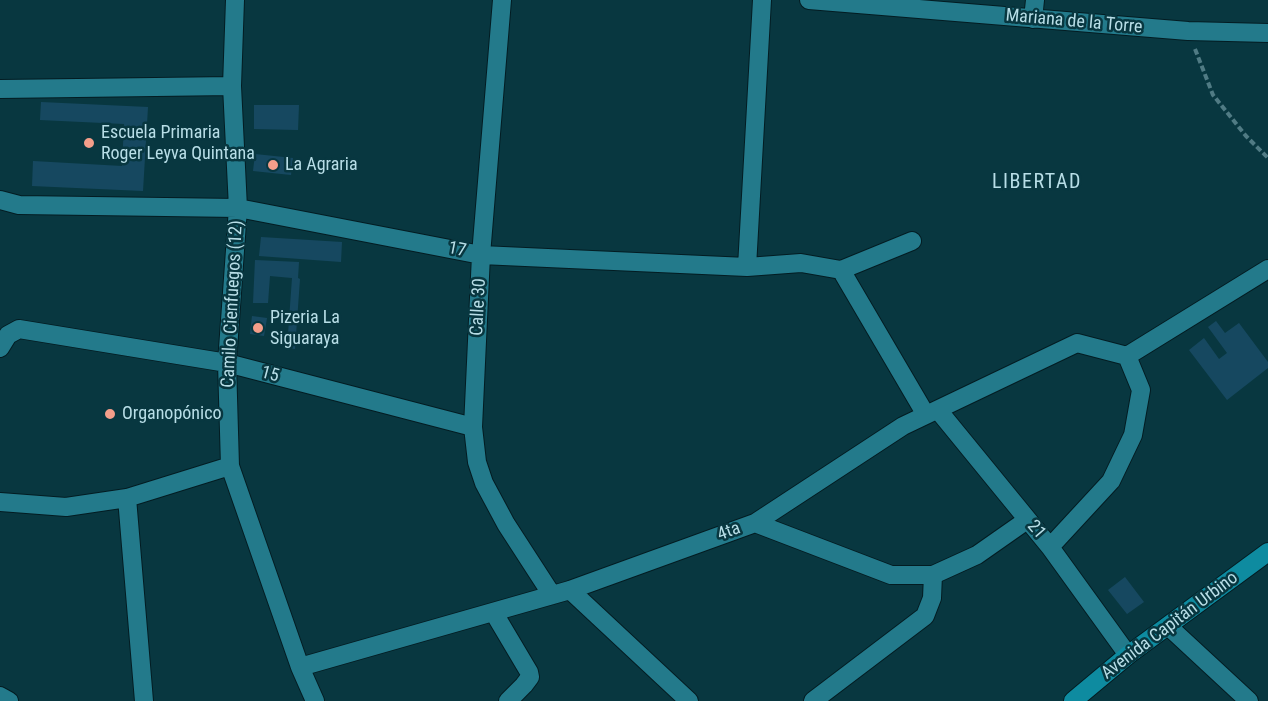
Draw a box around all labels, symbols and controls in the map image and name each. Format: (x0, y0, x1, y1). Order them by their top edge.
street label: Mariana de la Torre (1005, 5, 1143, 39)
place label: Escuela Primaria Roger Leyva Quintana (101, 122, 255, 164)
marker: Escuela Primaria Roger Leyva Quintana (82, 136, 96, 150)
place label: La Agraria (285, 154, 358, 176)
marker: La Agraria (266, 158, 280, 172)
district label: LIBERTAD (992, 171, 1082, 195)
street label: Camilo Cienfuegos (12) (218, 220, 248, 388)
street label: 17 (446, 238, 468, 262)
street label: Calle 30 (467, 278, 491, 336)
place label: Pizeria La Siguaraya (270, 307, 340, 350)
marker: Pizeria La Siguaraya (251, 321, 265, 335)
street label: 15 (259, 362, 281, 388)
place label: Organopónico (122, 403, 222, 425)
marker: Organopónico (103, 407, 117, 421)
street label: 21 (1022, 516, 1050, 544)
street label: 4ta (715, 518, 743, 546)
street label: Avenida Capitán Urbino (1097, 568, 1243, 684)

